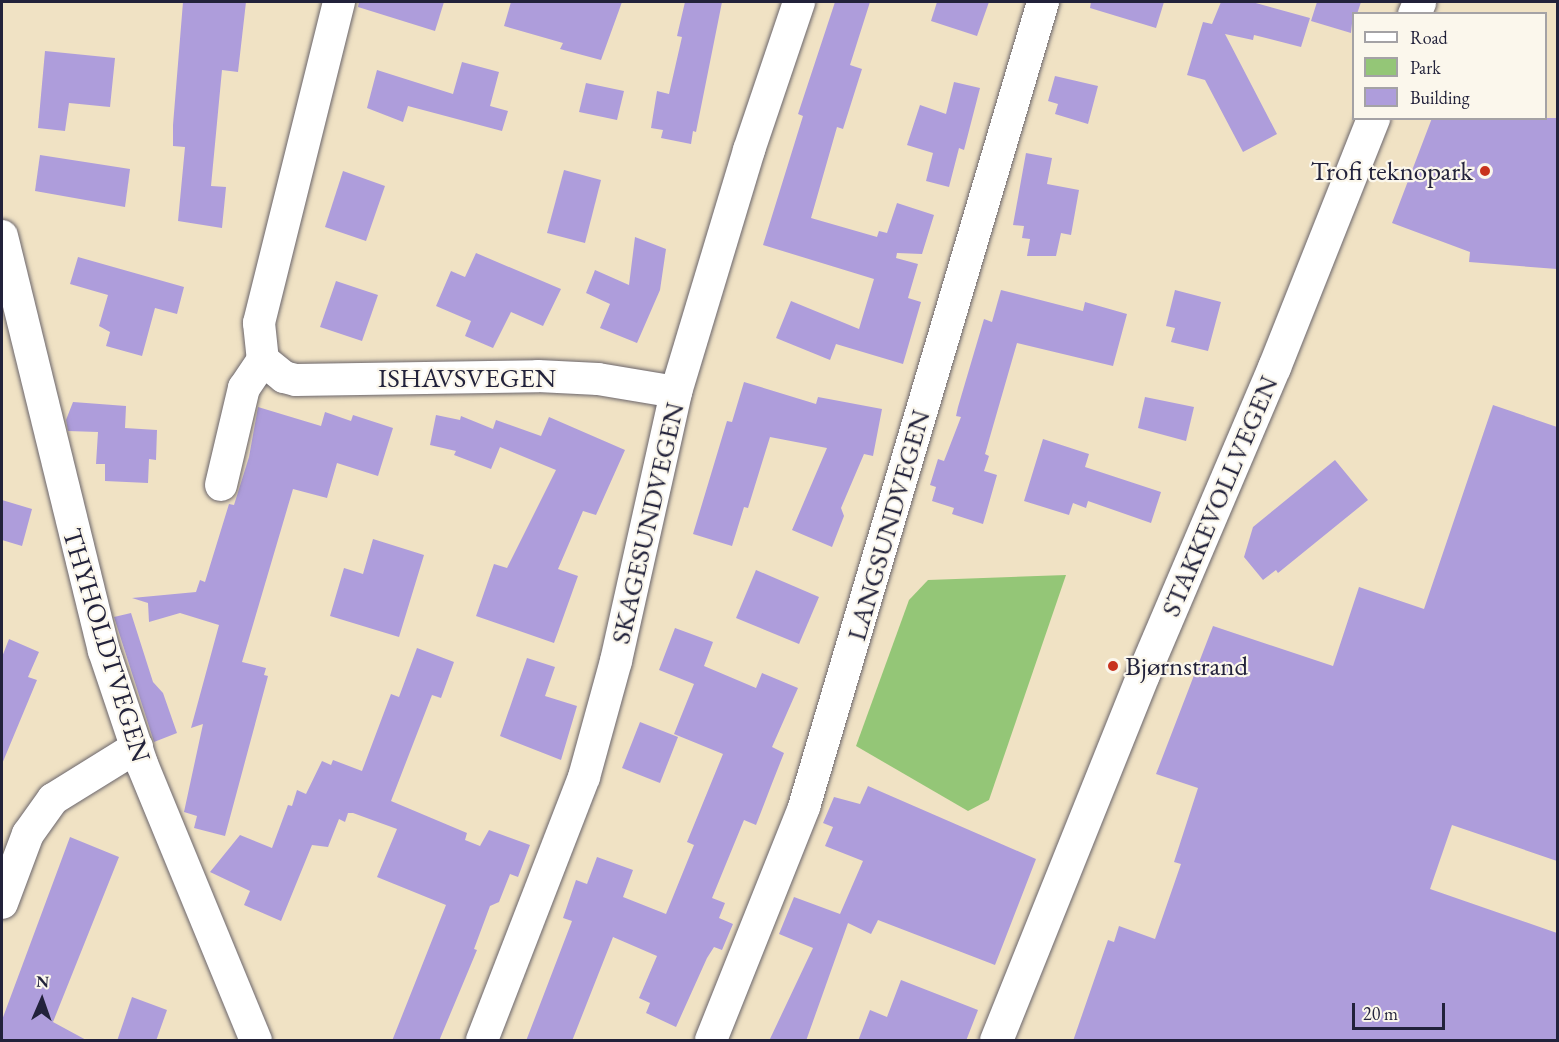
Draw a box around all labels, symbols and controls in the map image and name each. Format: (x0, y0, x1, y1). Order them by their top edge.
legend (1352, 12, 1547, 120)
text: Road (1410, 26, 1448, 49)
text: Park (1410, 56, 1441, 79)
text: Building (1410, 86, 1470, 109)
place label: Trofi teknopark (1311, 155, 1473, 187)
marker: Trofi teknopark (1478, 164, 1492, 178)
street label: ISHAVSVEGEN (378, 362, 556, 394)
street label: STAKKEVOLLVEGEN (1154, 371, 1284, 621)
street label: SKAGESUNDVEGEN (603, 399, 691, 647)
street label: LANGSUNDVEGEN (840, 406, 936, 644)
street label: THYHOLDTVEGEN (56, 524, 158, 766)
place label: Bjørnstrand (1125, 650, 1248, 682)
marker: Bjørnstrand (1106, 659, 1120, 673)
north arrow (12, 970, 72, 1030)
text: N (36, 971, 49, 992)
scale bar (1355, 991, 1448, 1029)
text: 20 m (1363, 1002, 1398, 1025)

